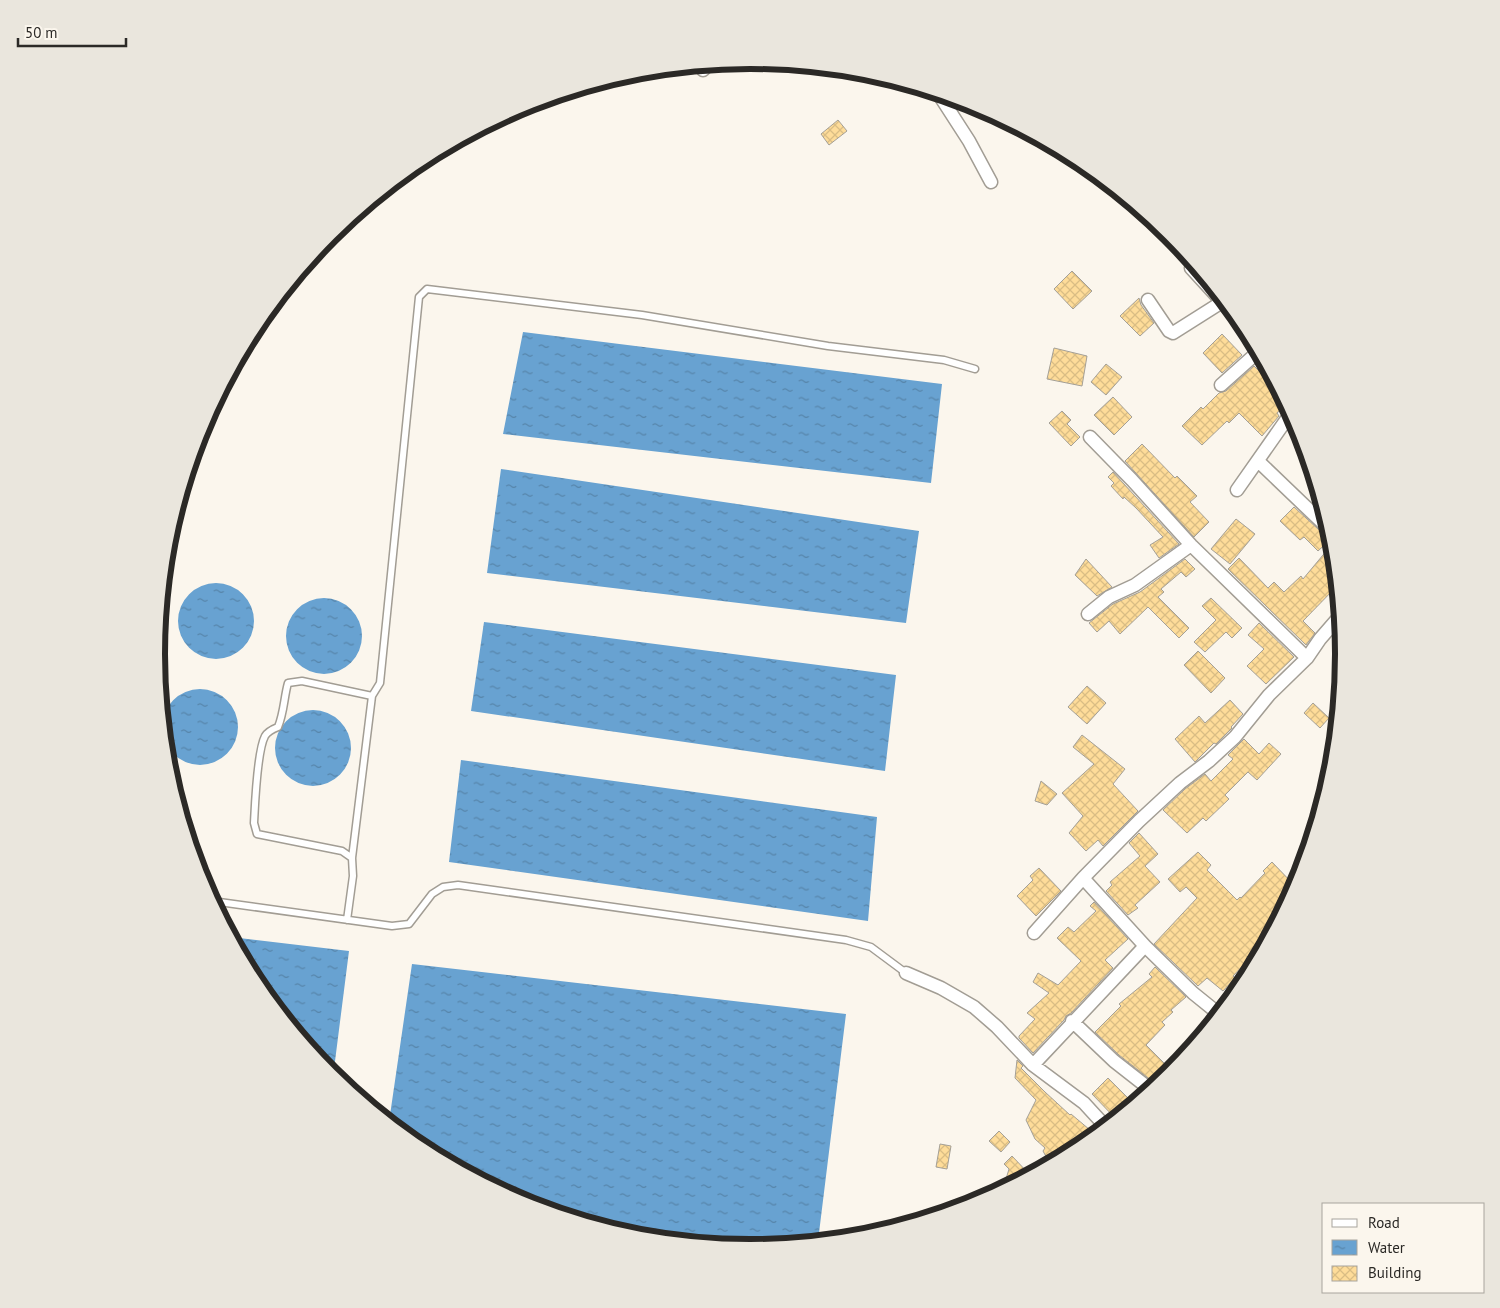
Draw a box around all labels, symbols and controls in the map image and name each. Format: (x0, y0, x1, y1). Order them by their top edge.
scale bar (18, 15, 125, 47)
text: 50 m (25, 23, 58, 42)
legend (1322, 1203, 1485, 1293)
text: Road (1368, 1213, 1400, 1232)
text: Water (1368, 1238, 1405, 1257)
text: Building (1368, 1263, 1422, 1282)

